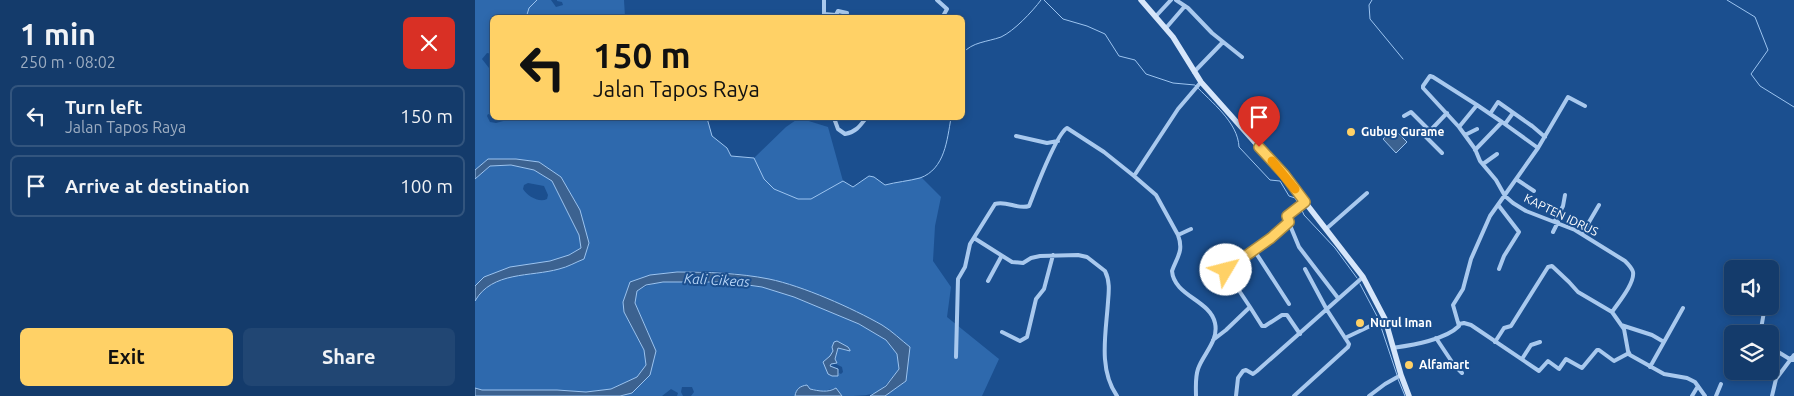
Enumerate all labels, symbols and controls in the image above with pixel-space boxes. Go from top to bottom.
text: 1 min [20,17,96,51]
button: close [403,17,455,69]
icon: left [510,35,575,100]
text: 150 m [593,35,691,75]
text: 250 m · 08:02 [20,53,116,71]
text: Jalan Tapos Raya [593,76,760,101]
text: Turn left [65,96,143,118]
pin [1238,96,1280,147]
icon: left [22,102,50,130]
icon: arrive [1245,103,1273,131]
text: 150 m [400,105,453,127]
text: Jalan Tapos Raya [65,118,186,136]
place label: Gubug Gurame [1361,125,1444,138]
marker: Gubug Gurame [1345,126,1357,138]
icon: arrive [22,172,50,200]
text: Arrive at destination [65,175,250,197]
text: 100 m [400,175,453,197]
street label: KAPTEN IDRUS [1522,191,1600,238]
position arrow [1199,243,1251,295]
map controls [1724,260,1779,380]
button: sound [1724,260,1779,315]
water label: Kali Cikeas [684,270,750,290]
place label: Nurul Iman [1370,316,1432,329]
marker: Nurul Iman [1354,317,1366,329]
button: layers [1724,325,1779,380]
button: Exit [20,328,233,386]
button: Share [243,328,455,386]
place label: Alfamart [1419,358,1469,371]
marker: Alfamart [1403,359,1415,371]

